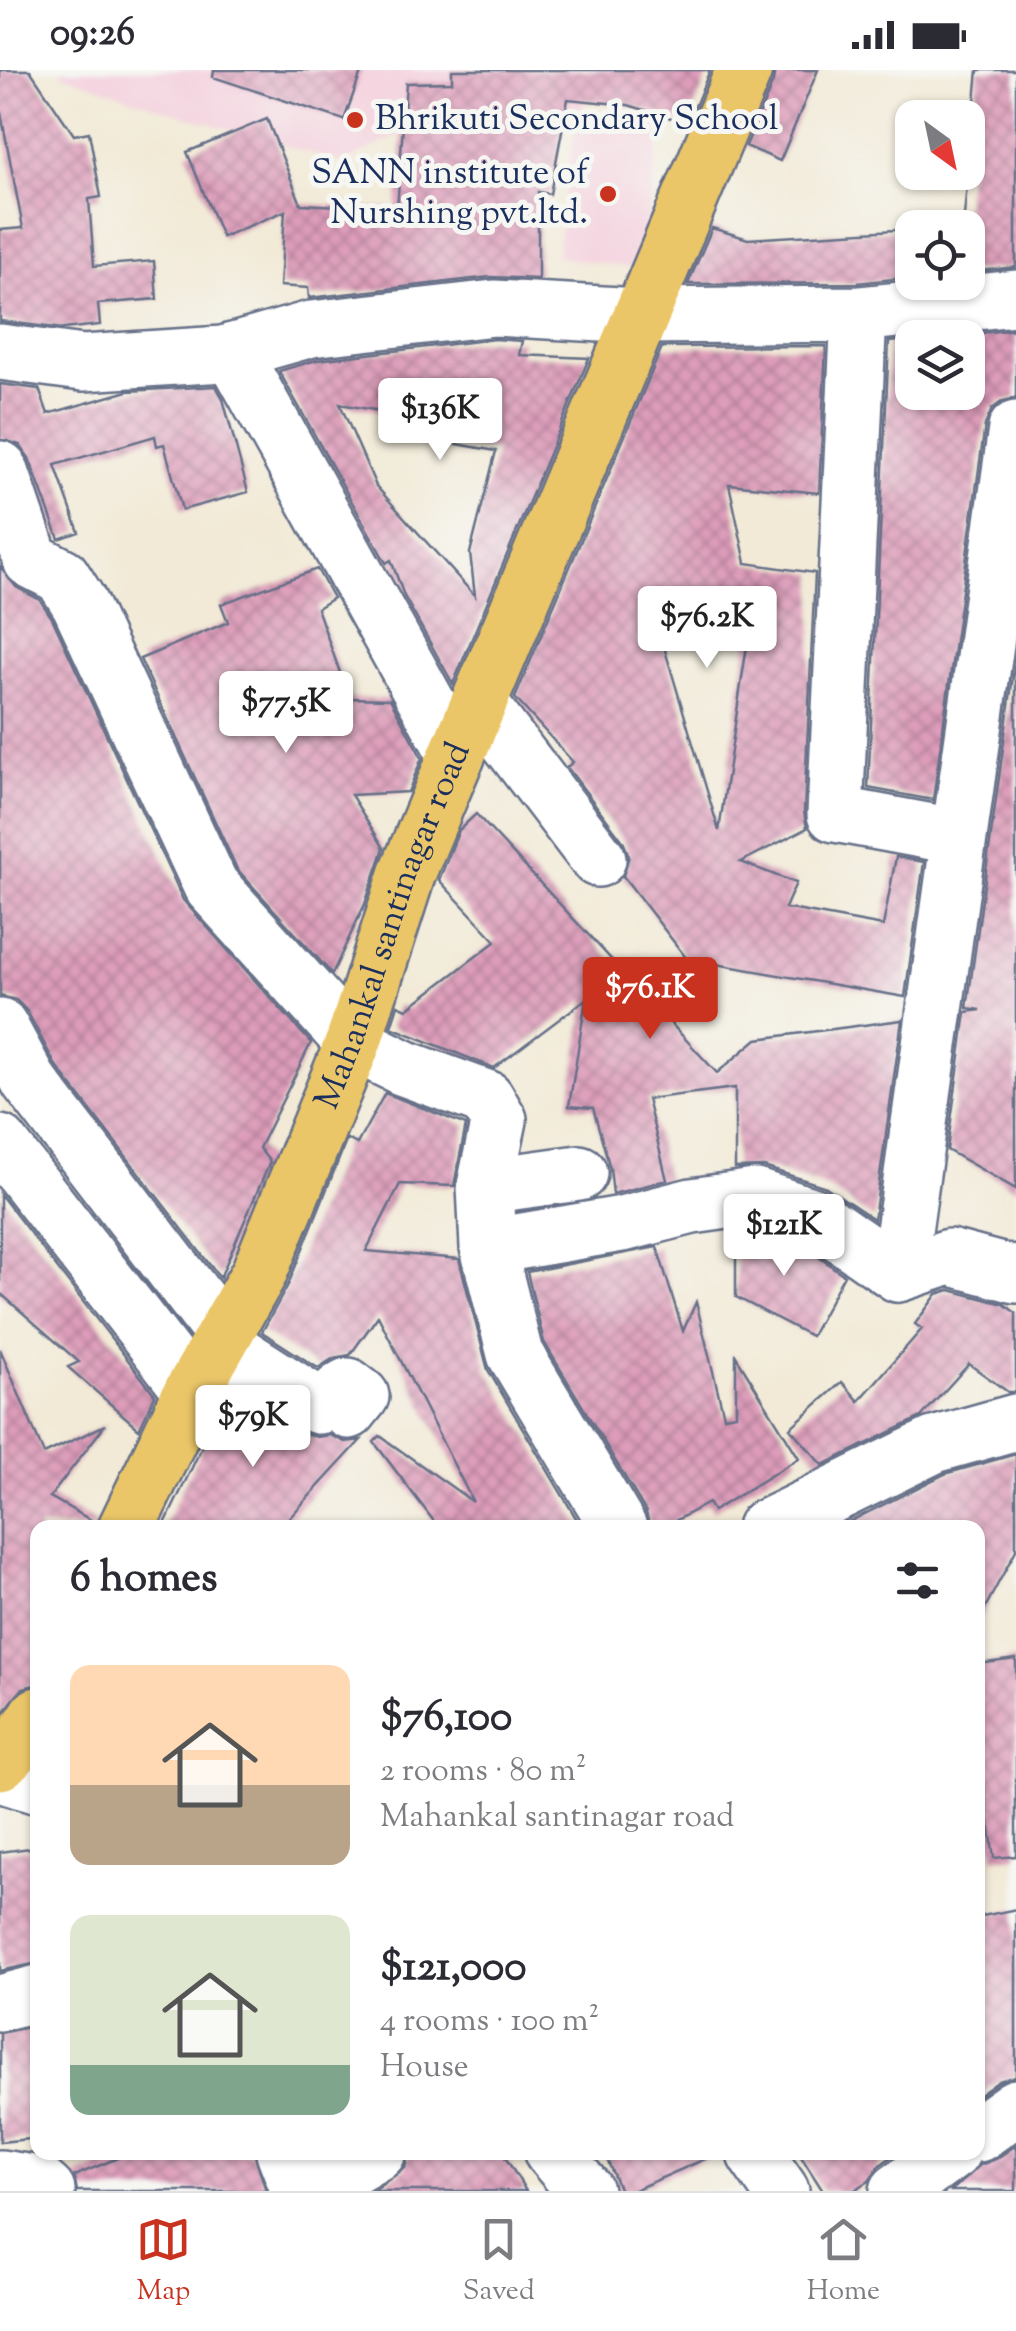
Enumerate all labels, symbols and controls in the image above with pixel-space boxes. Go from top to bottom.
text: 09:26 [50,8,135,62]
place label: Bhrikuti Secondary School [375,95,779,146]
north arrow [895,100,985,190]
map controls [895,100,985,410]
marker: Bhrikuti Secondary School [344,109,366,131]
place label: SANN institute of Nurshing pvt.ltd. [311,149,590,240]
marker: SANN institute of Nurshing pvt.ltd. [597,183,619,205]
button: locate [895,210,985,300]
button: layers [895,320,985,410]
pin: $136K [370,378,510,463]
text: $136K [400,387,480,433]
pin: $76.2K [626,586,788,671]
text: $76.2K [660,595,754,641]
pin: $77.5K [205,671,367,756]
text: $77.5K [241,680,331,726]
street label: Mahankal santinagar road [303,735,485,1118]
pin: $76.1K [569,957,731,1042]
text: $76.1K [605,966,695,1012]
pin: $121K [714,1194,854,1279]
text: $121K [746,1203,822,1249]
pin: $79K [194,1385,312,1470]
text: $79K [217,1394,289,1440]
text: 6 homes [70,1550,217,1610]
icon: filters [890,1553,945,1608]
text: $76,100 [380,1689,512,1749]
icon: home [150,1705,270,1825]
text: 2 rooms · 80 m² [380,1749,587,1795]
text: Mahankal santinagar road [380,1795,734,1841]
text: $121,000 [380,1939,527,1999]
icon: home [150,1955,270,2075]
text: 4 rooms · 100 m² [380,1999,599,2045]
text: House [380,2045,469,2091]
tab: Map [136,2212,191,2312]
tab: Saved [463,2212,535,2312]
tab: Home [807,2212,880,2312]

